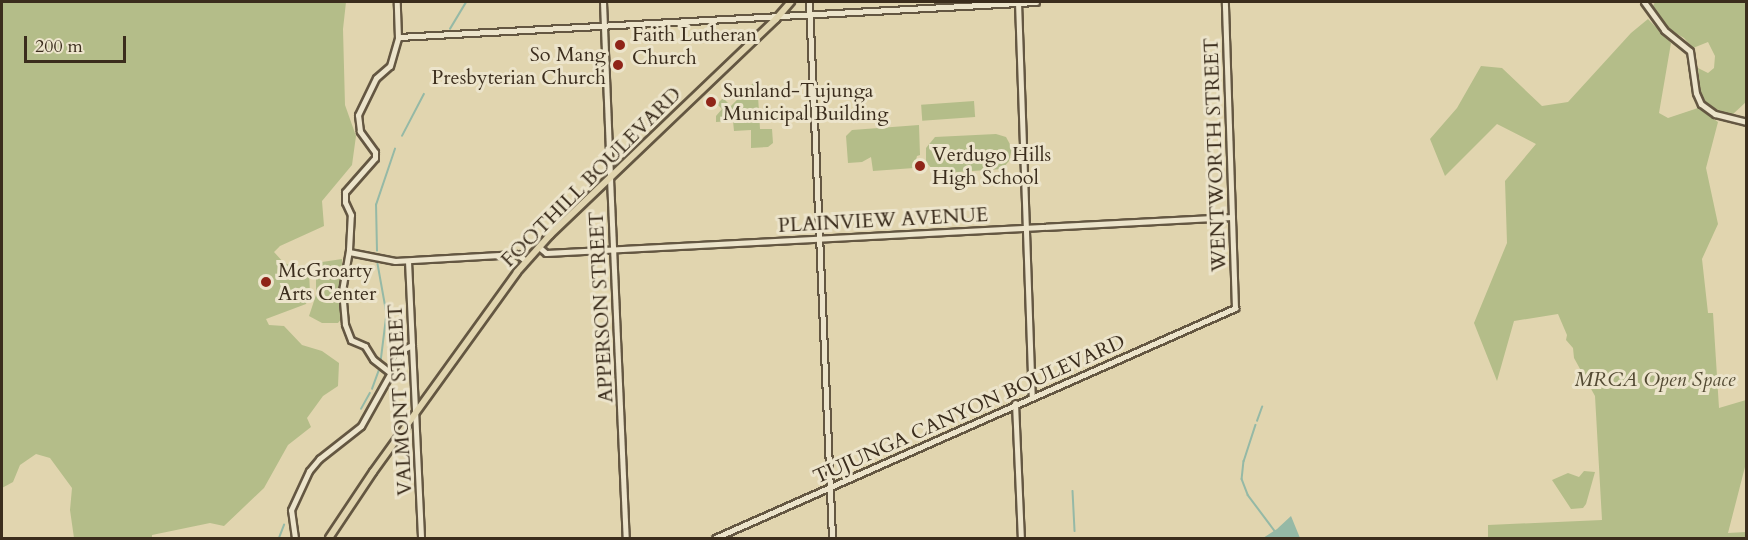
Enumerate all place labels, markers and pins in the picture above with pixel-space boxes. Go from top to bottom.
place label: Faith Lutheran Church [632,22,757,69]
marker: Faith Lutheran Church [613,38,627,52]
place label: So Mang Presbyterian Church [431,42,606,89]
marker: So Mang Presbyterian Church [611,58,625,72]
place label: Sunland-Tujunga Municipal Building [723,78,888,125]
marker: Sunland-Tujunga Municipal Building [704,95,718,109]
place label: Verdugo Hills High School [932,142,1051,189]
marker: Verdugo Hills High School [913,159,927,173]
place label: McGroarty Arts Center [278,258,376,305]
marker: McGroarty Arts Center [259,275,273,289]

